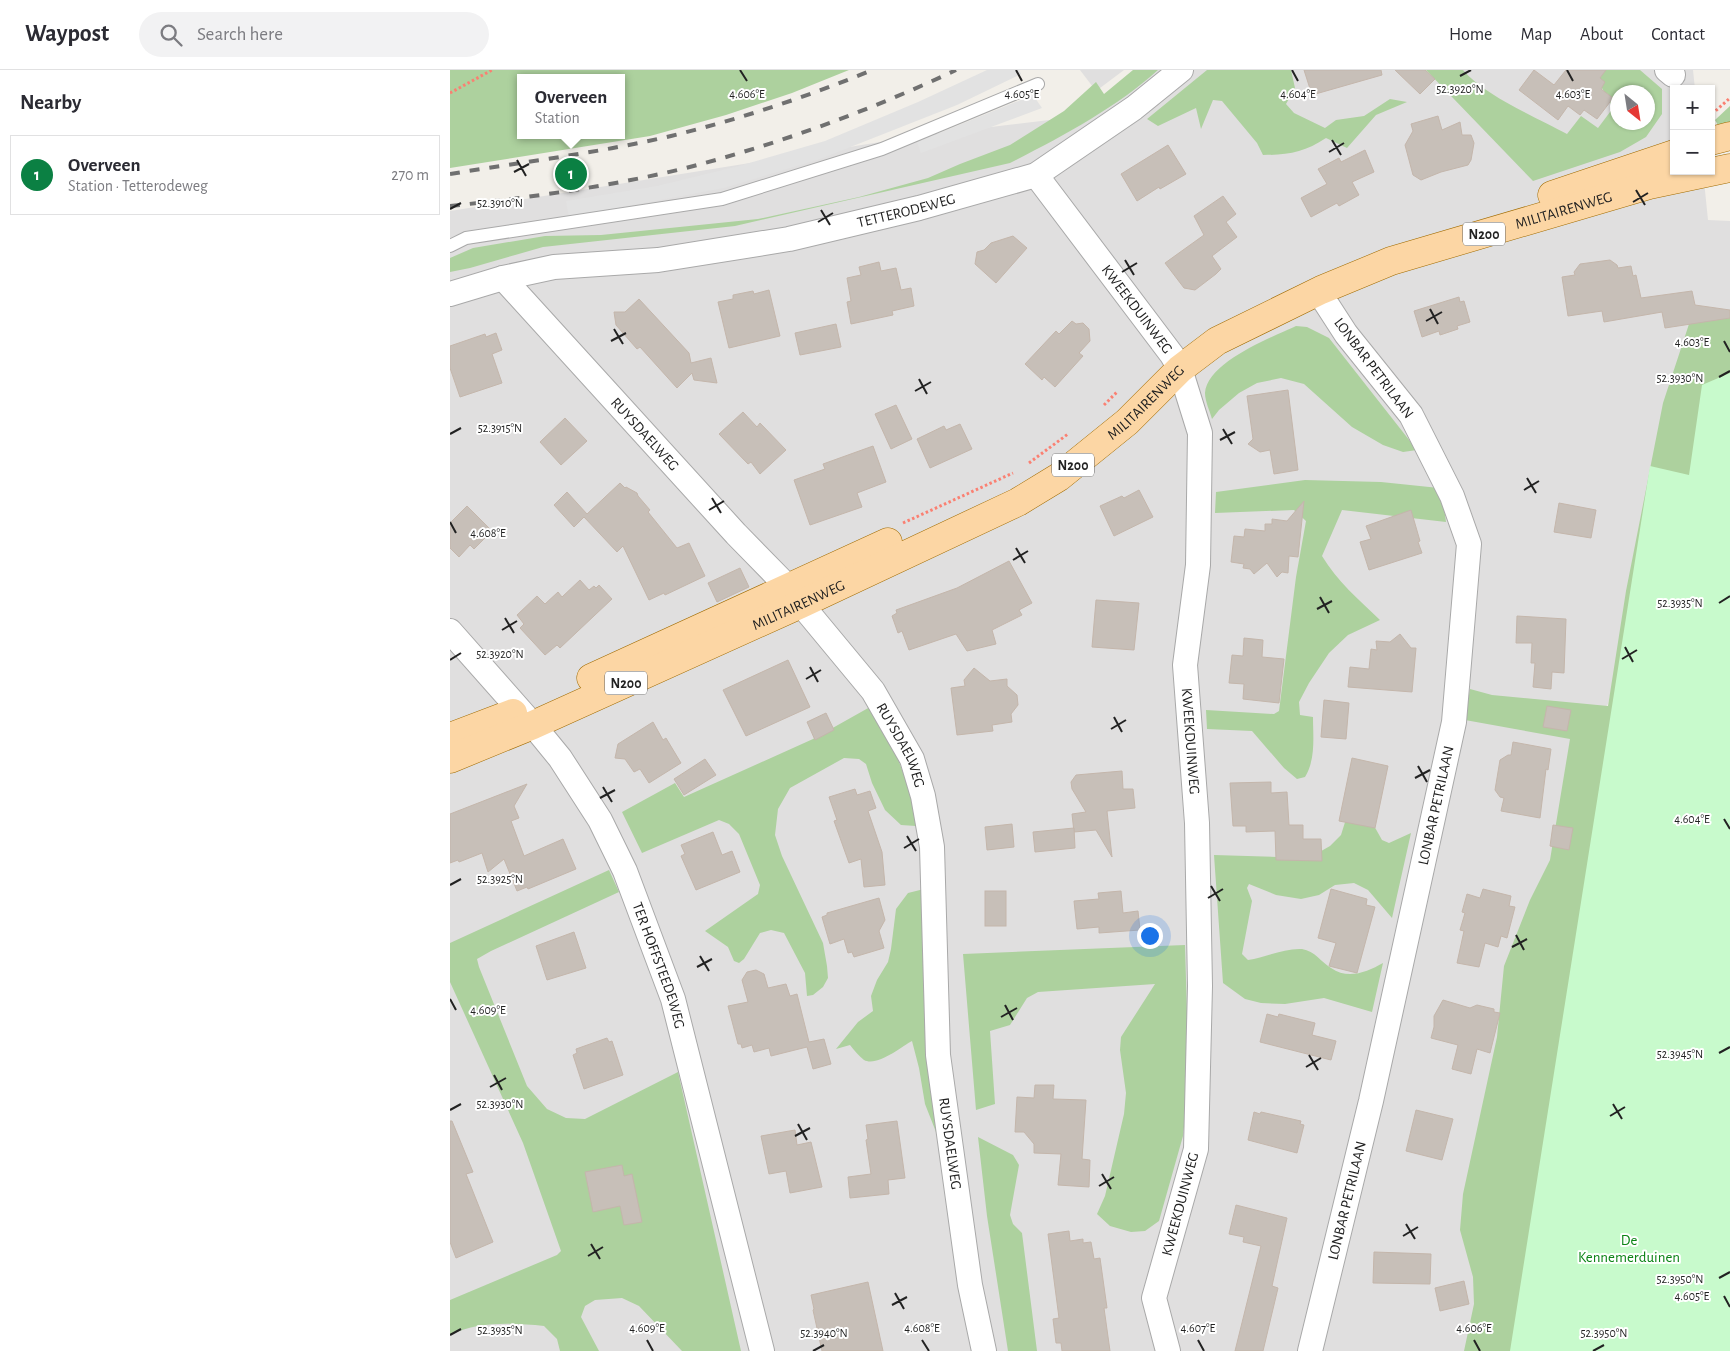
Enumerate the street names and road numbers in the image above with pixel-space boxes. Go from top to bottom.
street label: MILITAIRENWEG [1514,189,1614,232]
street label: TETTERODEWEG [856,191,957,230]
road number: N200 [1463,222,1505,245]
street label: KWEEKDUINWEG [1099,262,1175,356]
street label: LONBAR PETRILAAN [1331,315,1416,421]
street label: MILITAIRENWEG [1105,363,1187,443]
street label: RUYSDAELWEG [608,395,681,474]
road number: N200 [1052,454,1094,476]
street label: MILITAIRENWEG [750,578,847,633]
road number: N200 [605,672,647,694]
street label: KWEEKDUINWEG [1179,687,1202,795]
street label: RUYSDAELWEG [873,700,927,789]
street label: LONBAR PETRILAAN [1416,744,1457,866]
street label: TER HOFFSTEEDEWEG [629,900,687,1030]
street label: RUYSDAELWEG [936,1097,964,1191]
street label: LONBAR PETRILAAN [1326,1140,1369,1261]
street label: KWEEKDUINWEG [1159,1151,1202,1258]

